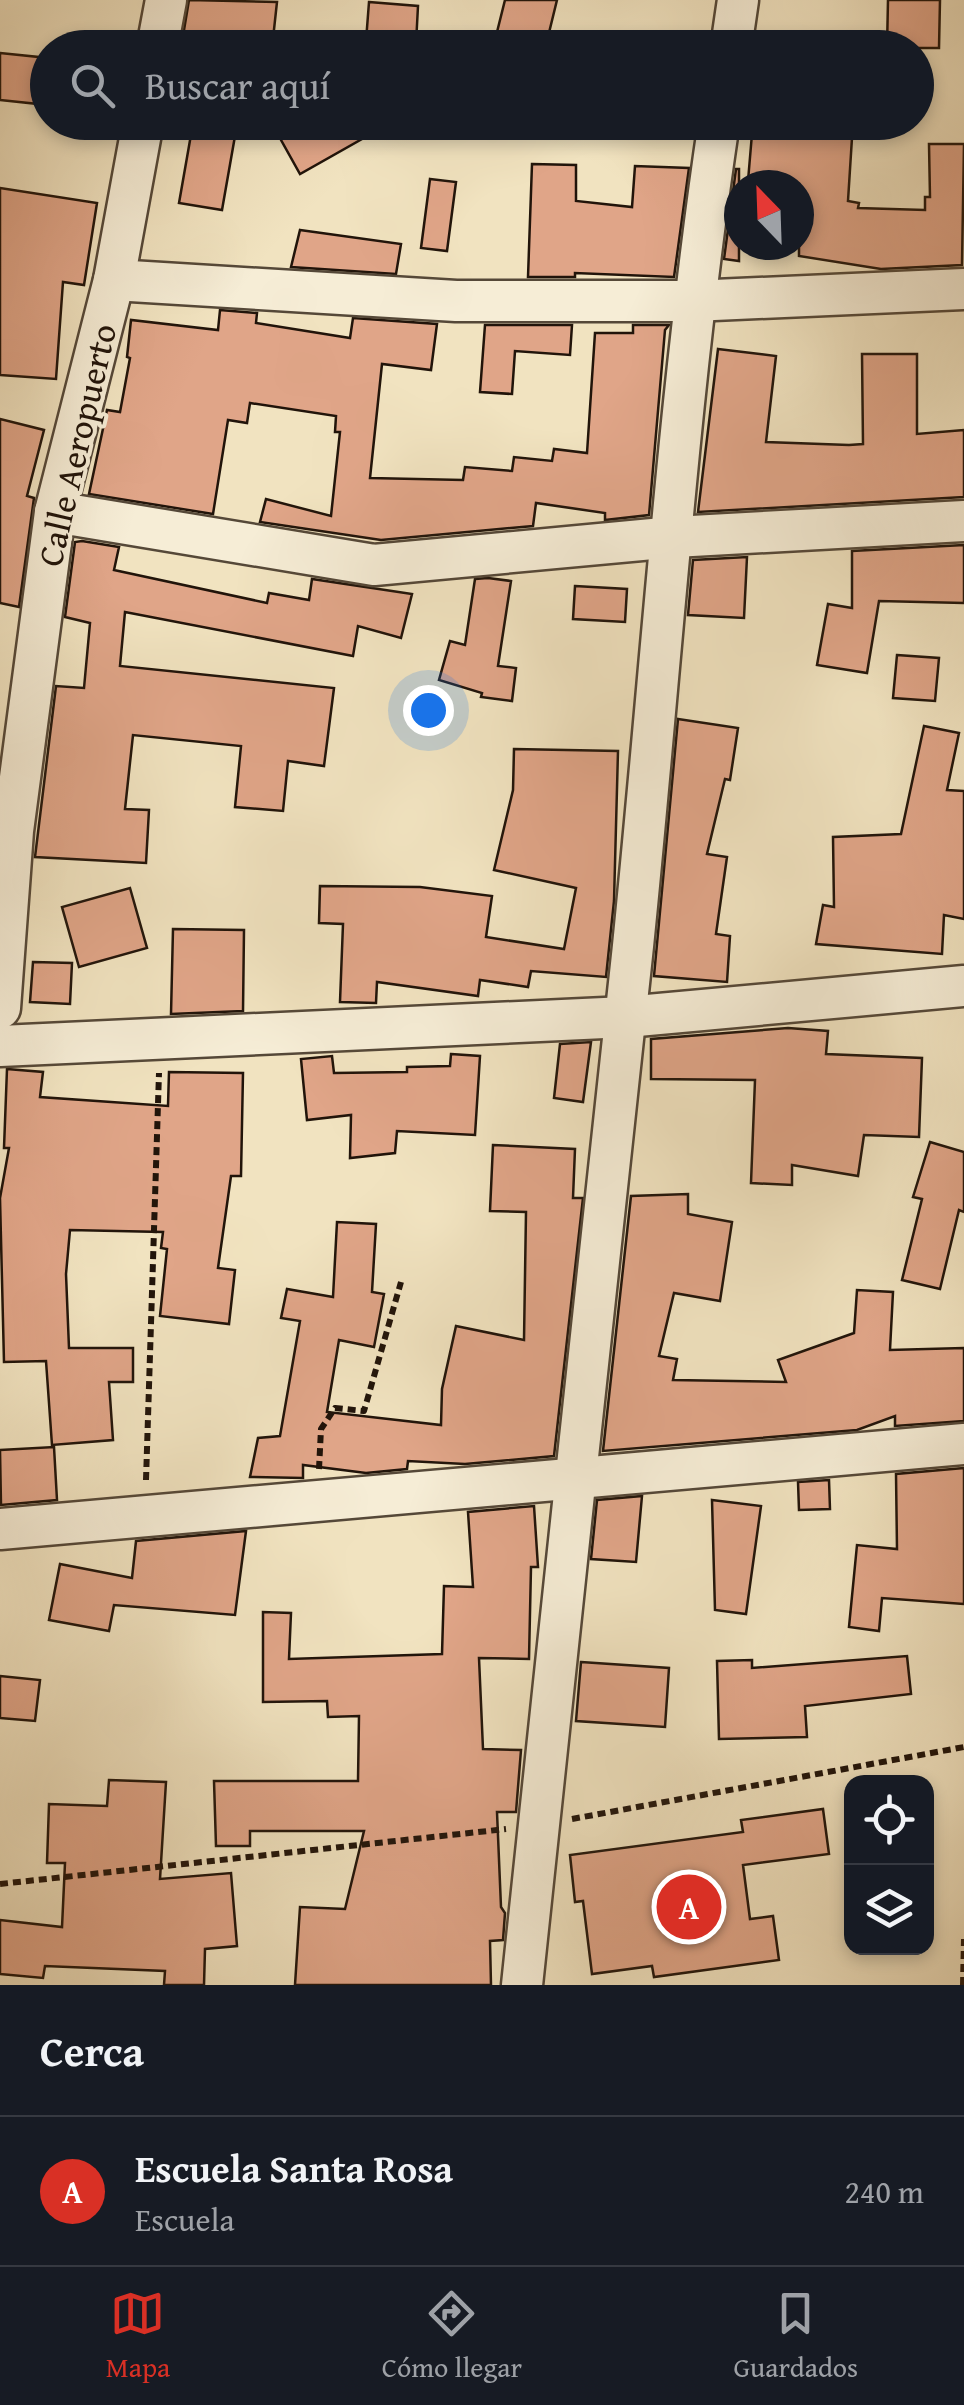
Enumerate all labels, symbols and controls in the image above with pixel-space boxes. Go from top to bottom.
search box [30,30,934,140]
text: Buscar aquí [145,57,330,113]
icon: search [65,58,120,113]
north arrow [724,170,814,260]
street label: Calle Aeropuerto [24,319,129,571]
your location [403,685,454,736]
map controls [844,1775,934,1955]
button: locate [844,1775,934,1865]
button: layers [844,1865,934,1955]
pin: A [656,1870,722,1944]
text: Cerca [40,2020,144,2081]
text: Escuela Santa Rosa [135,2140,453,2196]
text: A [62,2168,83,2215]
text: 240 m [845,2168,924,2215]
text: Escuela [135,2196,235,2243]
tab: Mapa [106,2286,170,2387]
tab: Cómo llegar [382,2286,522,2387]
tab: Guardados [734,2286,858,2387]

